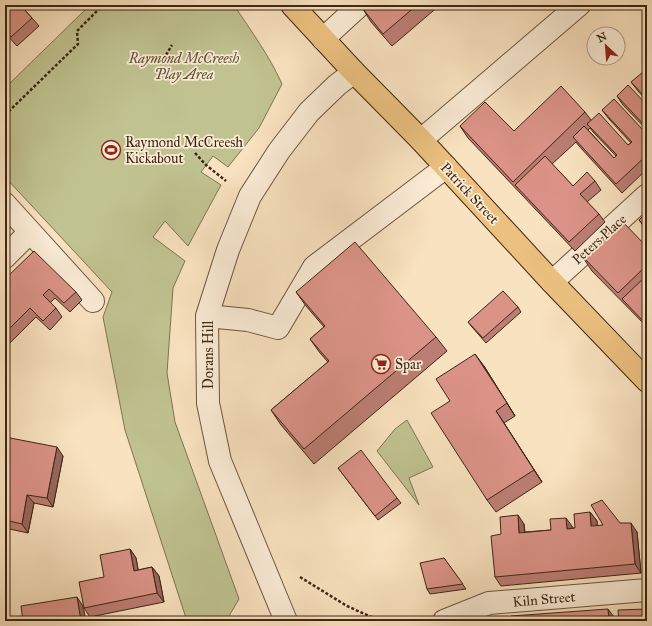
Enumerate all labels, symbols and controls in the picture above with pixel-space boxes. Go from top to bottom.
north arrow [586,26,626,66]
text: N [595,29,609,45]
park label: Raymond McCreesh Play Area [128,50,239,83]
place label: Raymond McCreesh Kickabout [125,134,243,167]
sports icon: Raymond McCreesh Kickabout [100,139,122,161]
street label: Patrick Street [437,159,502,228]
street label: Peters Place [569,210,630,268]
street label: Dorans Hill [200,321,217,389]
supermarket icon: Spar [370,353,392,375]
place label: Spar [395,356,422,373]
street label: Kiln Street [512,588,576,611]

